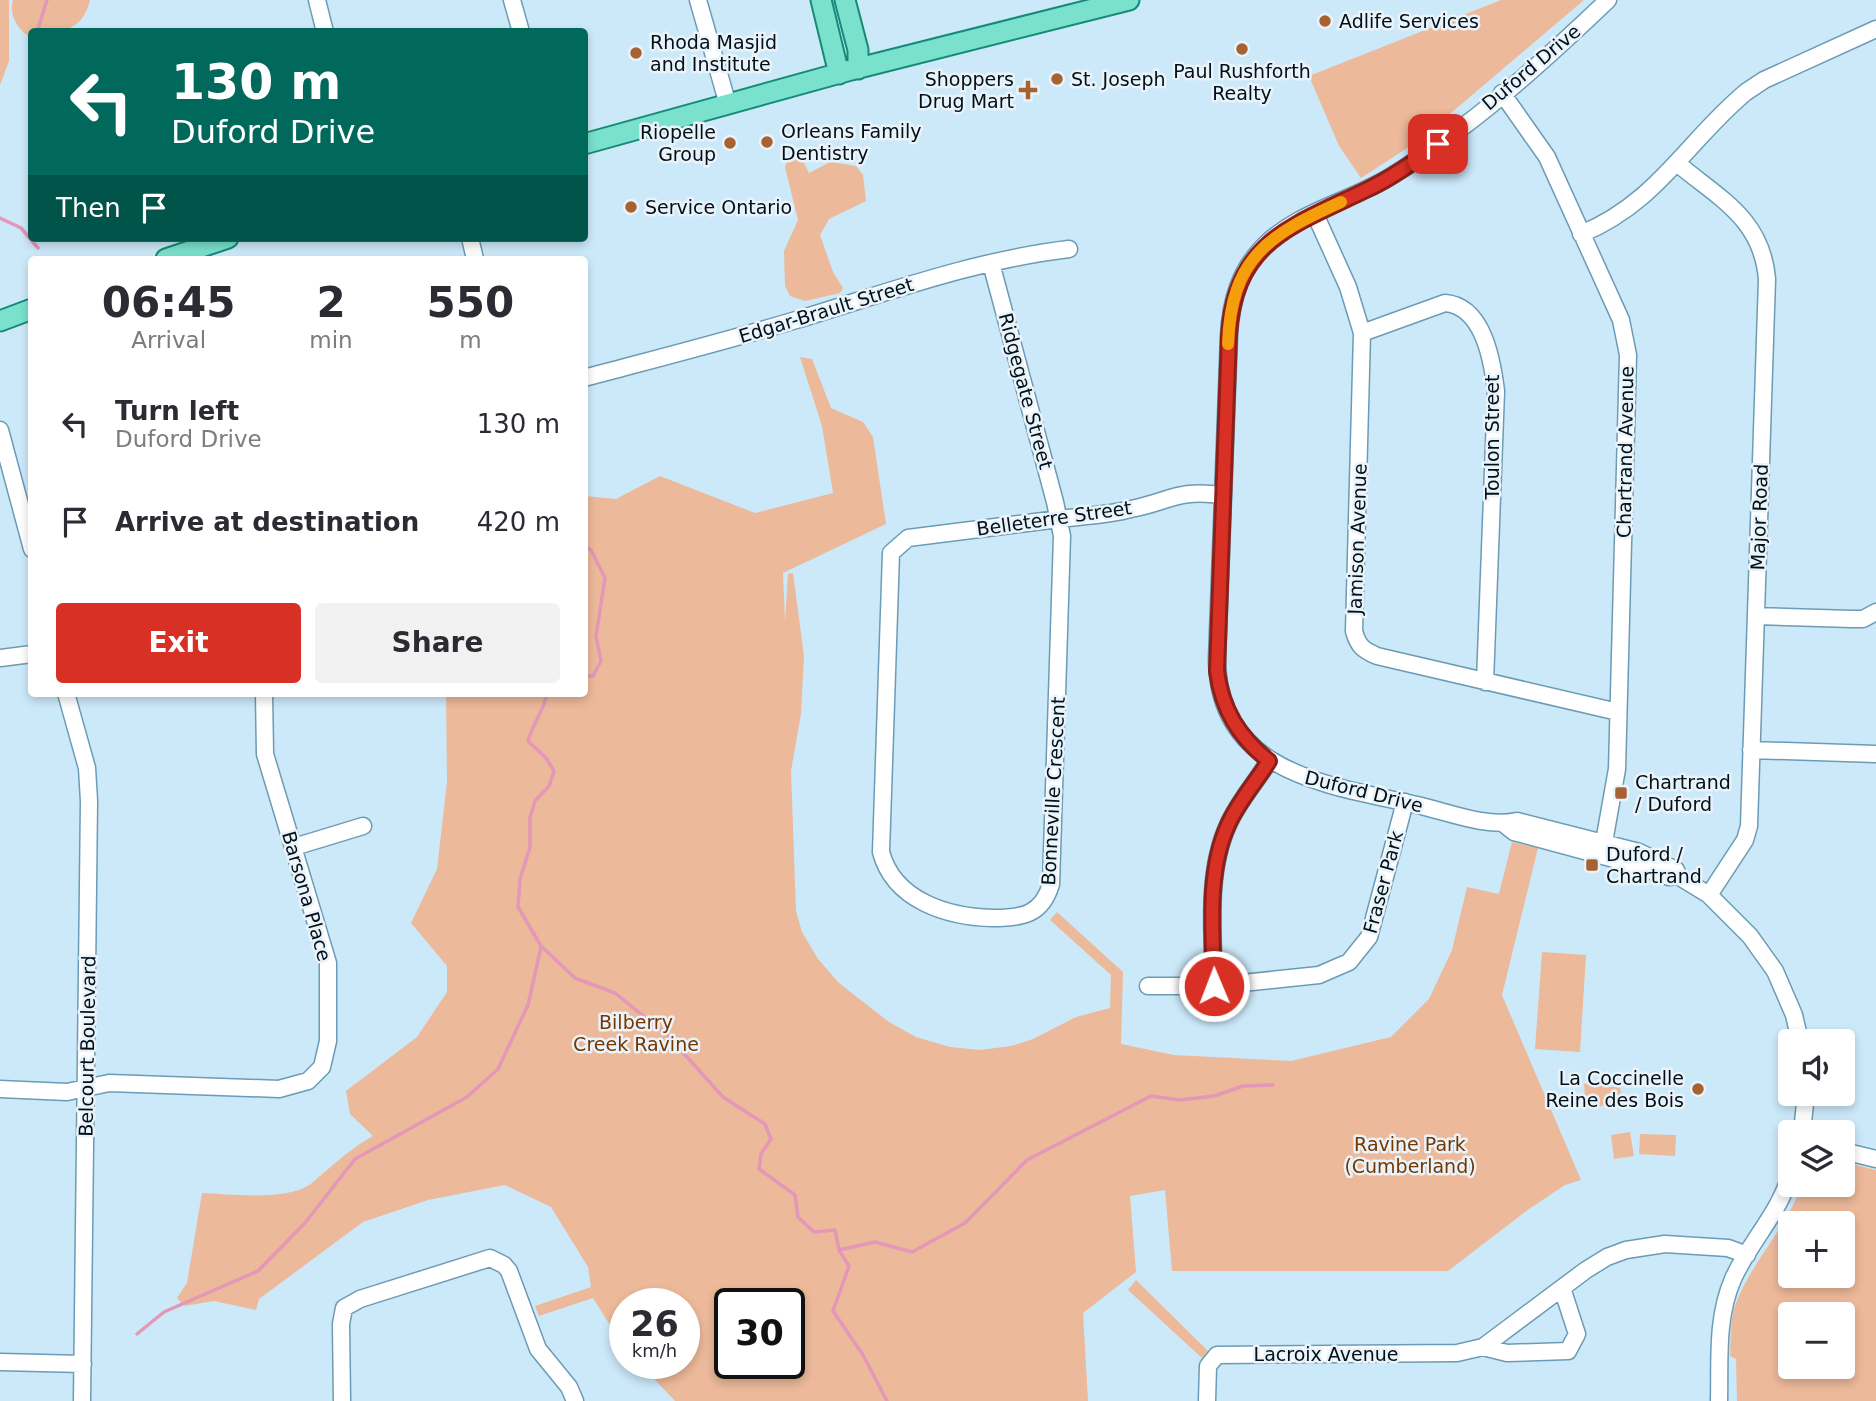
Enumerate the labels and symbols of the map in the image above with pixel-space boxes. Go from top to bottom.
place label: Adlife Services [1339,10,1479,32]
marker: Adlife Services [1317,13,1333,29]
street label: Duford Drive [1477,20,1585,114]
place label: Rhoda Masjid and Institute [650,31,777,75]
marker: Paul Rushforth Realty [1234,41,1250,57]
marker: Rhoda Masjid and Institute [628,45,644,61]
place label: Paul Rushforth Realty [1173,60,1311,104]
place label: Shoppers Drug Mart [918,68,1014,112]
place label: St. Joseph [1071,68,1166,90]
marker: St. Joseph [1049,71,1065,87]
marker: Shoppers Drug Mart [1020,82,1036,98]
pin [1408,114,1468,174]
place label: Orleans Family Dentistry [781,120,922,164]
place label: Riopelle Group [640,121,716,165]
marker: Orleans Family Dentistry [759,134,775,150]
marker: Riopelle Group [722,135,738,151]
place label: Service Ontario [645,196,792,218]
marker: Service Ontario [623,199,639,215]
street label: Edgar-Brault Street [736,273,916,347]
street label: Ridgegate Street [995,310,1057,472]
street label: Chartrand Avenue [1612,366,1638,538]
street label: Toulon Street [1481,375,1503,500]
street label: Jamison Avenue [1343,463,1371,616]
street label: Major Road [1746,463,1772,571]
street label: Belleterre Street [975,496,1133,540]
street label: Bonneville Crescent [1037,696,1069,886]
street label: Duford Drive [1303,766,1425,816]
place label: Chartrand / Duford [1635,771,1731,815]
marker: Chartrand / Duford [1613,785,1629,801]
street label: Barsona Place [278,828,336,964]
street label: Fraser Park [1359,828,1407,936]
place label: Duford / Chartrand [1606,843,1702,887]
marker: Duford / Chartrand [1584,857,1600,873]
position arrow [1177,949,1251,1023]
street label: Belcourt Boulevard [74,955,100,1137]
park label: Bilberry Creek Ravine [573,1011,699,1055]
place label: La Coccinelle Reine des Bois [1545,1067,1684,1111]
marker: La Coccinelle Reine des Bois [1690,1081,1706,1097]
park label: Ravine Park (Cumberland) [1344,1133,1476,1177]
speed limit sign: 30 [714,1288,805,1379]
street label: Lacroix Avenue [1254,1343,1398,1365]

